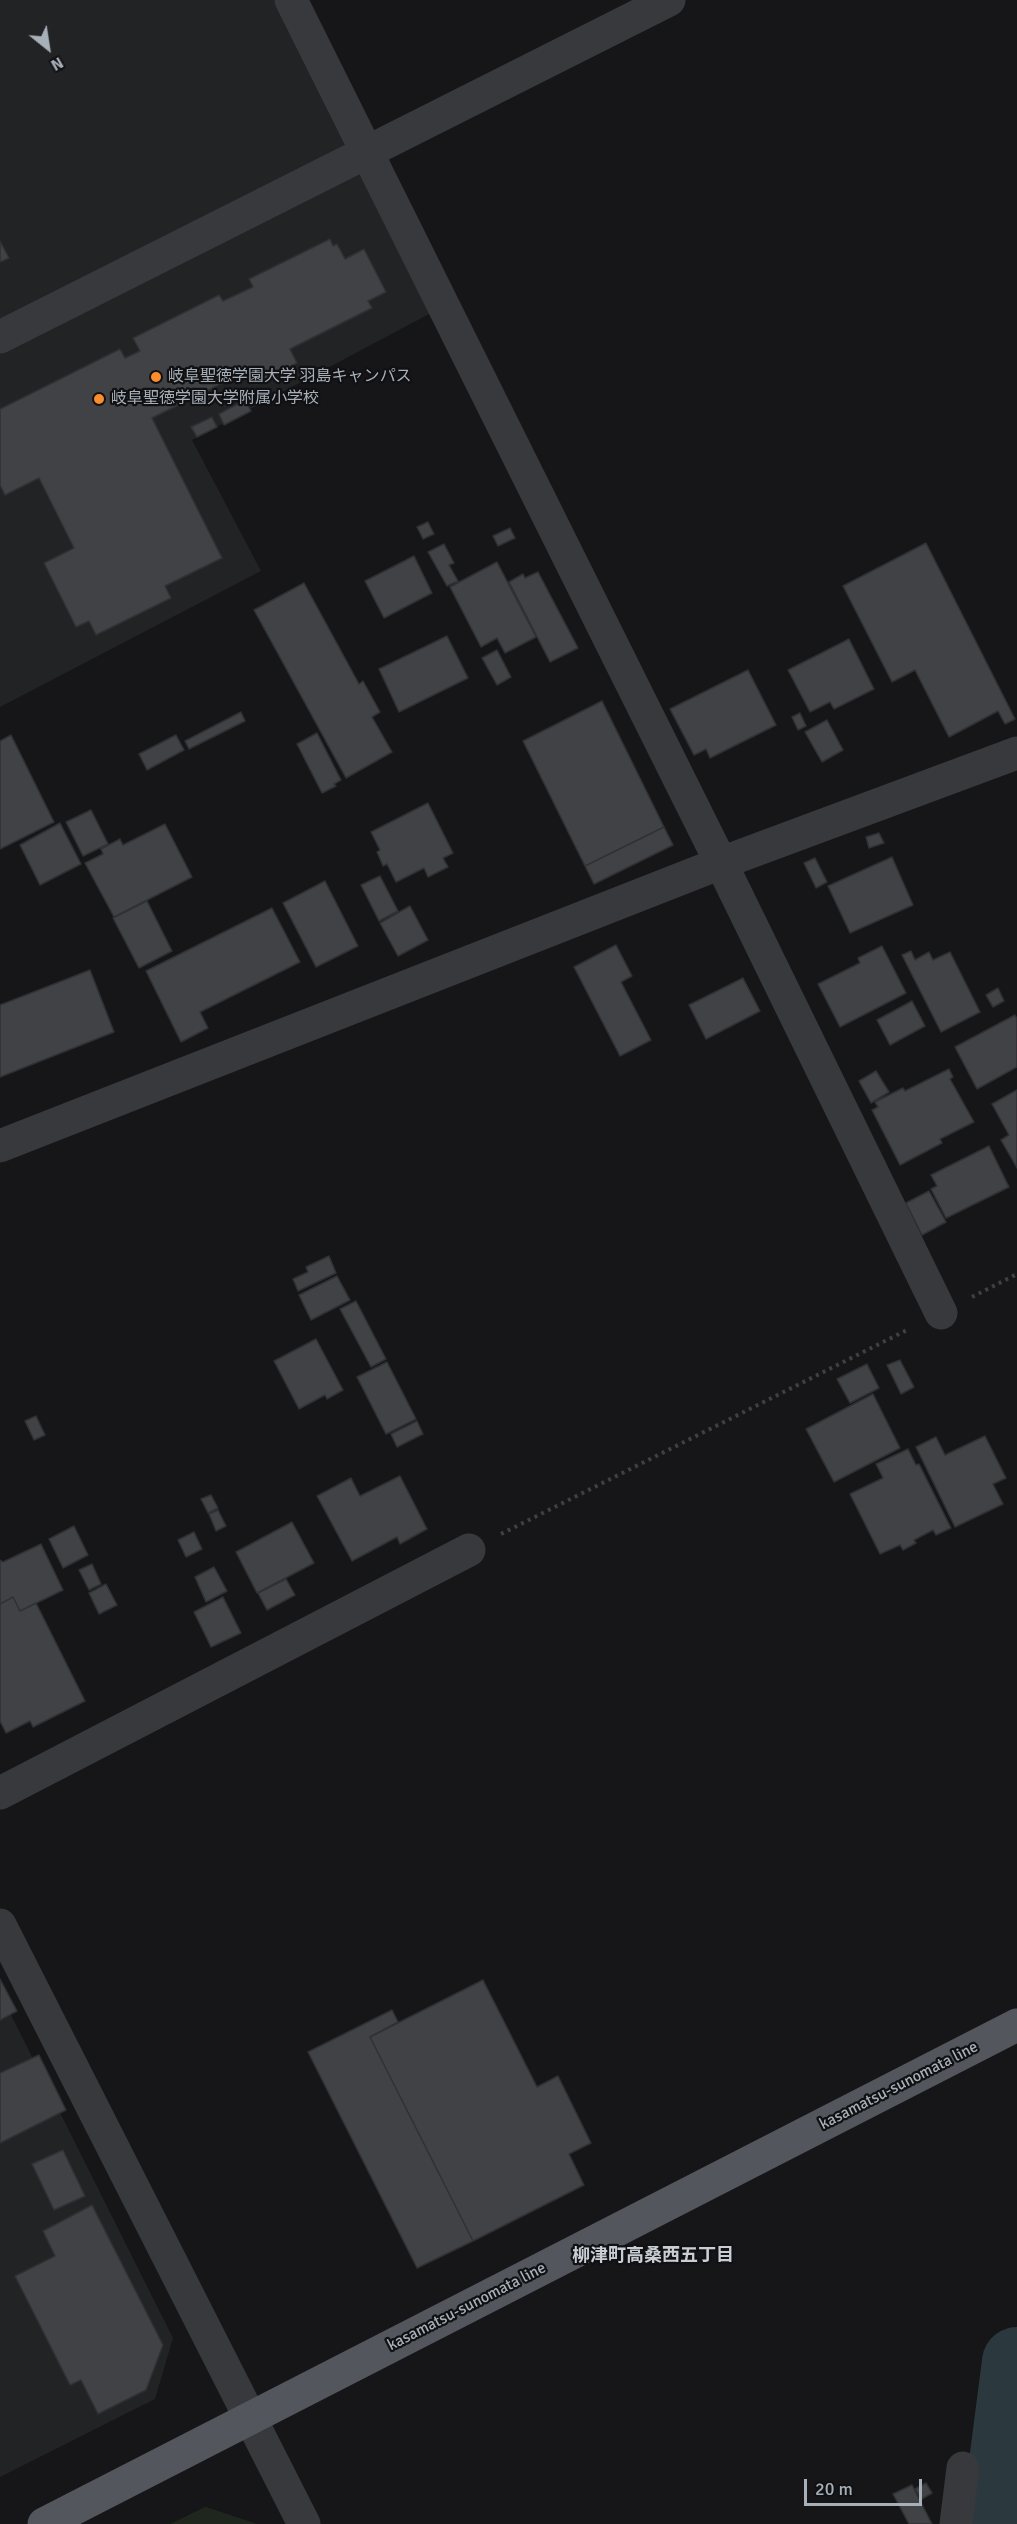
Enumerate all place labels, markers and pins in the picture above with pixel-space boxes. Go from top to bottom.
place label: 岐阜聖徳学園大学 羽島キャンパス [168,367,412,387]
marker: 岐阜聖徳学園大学 羽島キャンパス [149,370,163,384]
place label: 岐阜聖徳学園大学附属小学校 [111,389,319,409]
marker: 岐阜聖徳学園大学附属小学校 [92,392,106,406]

